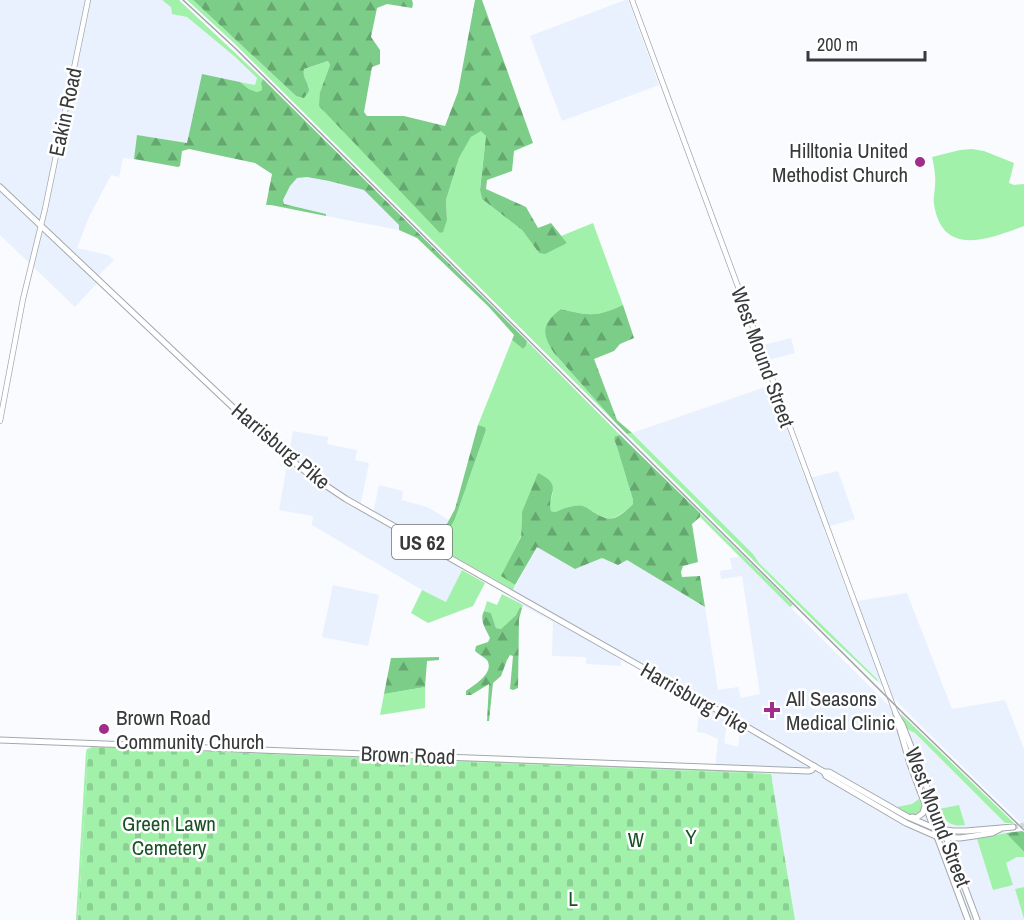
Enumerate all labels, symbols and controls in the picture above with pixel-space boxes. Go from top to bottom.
scale bar [808,24,925,62]
text: 200 m [817,32,858,57]
street label: Eakin Road [41,65,89,159]
place label: Hilltonia United Methodist Church [772,136,908,189]
marker: Hilltonia United Methodist Church [913,155,927,169]
street label: West Mound Street [724,283,802,431]
street label: Harrisburg Pike [225,396,337,496]
road number: US 62 [392,525,452,559]
street label: Harrisburg Pike [636,655,754,741]
place label: All Seasons Medical Clinic [785,684,895,737]
marker: All Seasons Medical Clinic [763,701,781,719]
place label: Brown Road Community Church [116,703,264,756]
marker: Brown Road Community Church [97,722,111,736]
street label: Brown Road [360,739,456,771]
street label: West Mound Street [898,743,978,891]
park label: Green Lawn Cemetery [122,809,216,862]
park label: Y [685,822,697,851]
park label: W [628,825,645,854]
park label: L [568,884,578,913]

